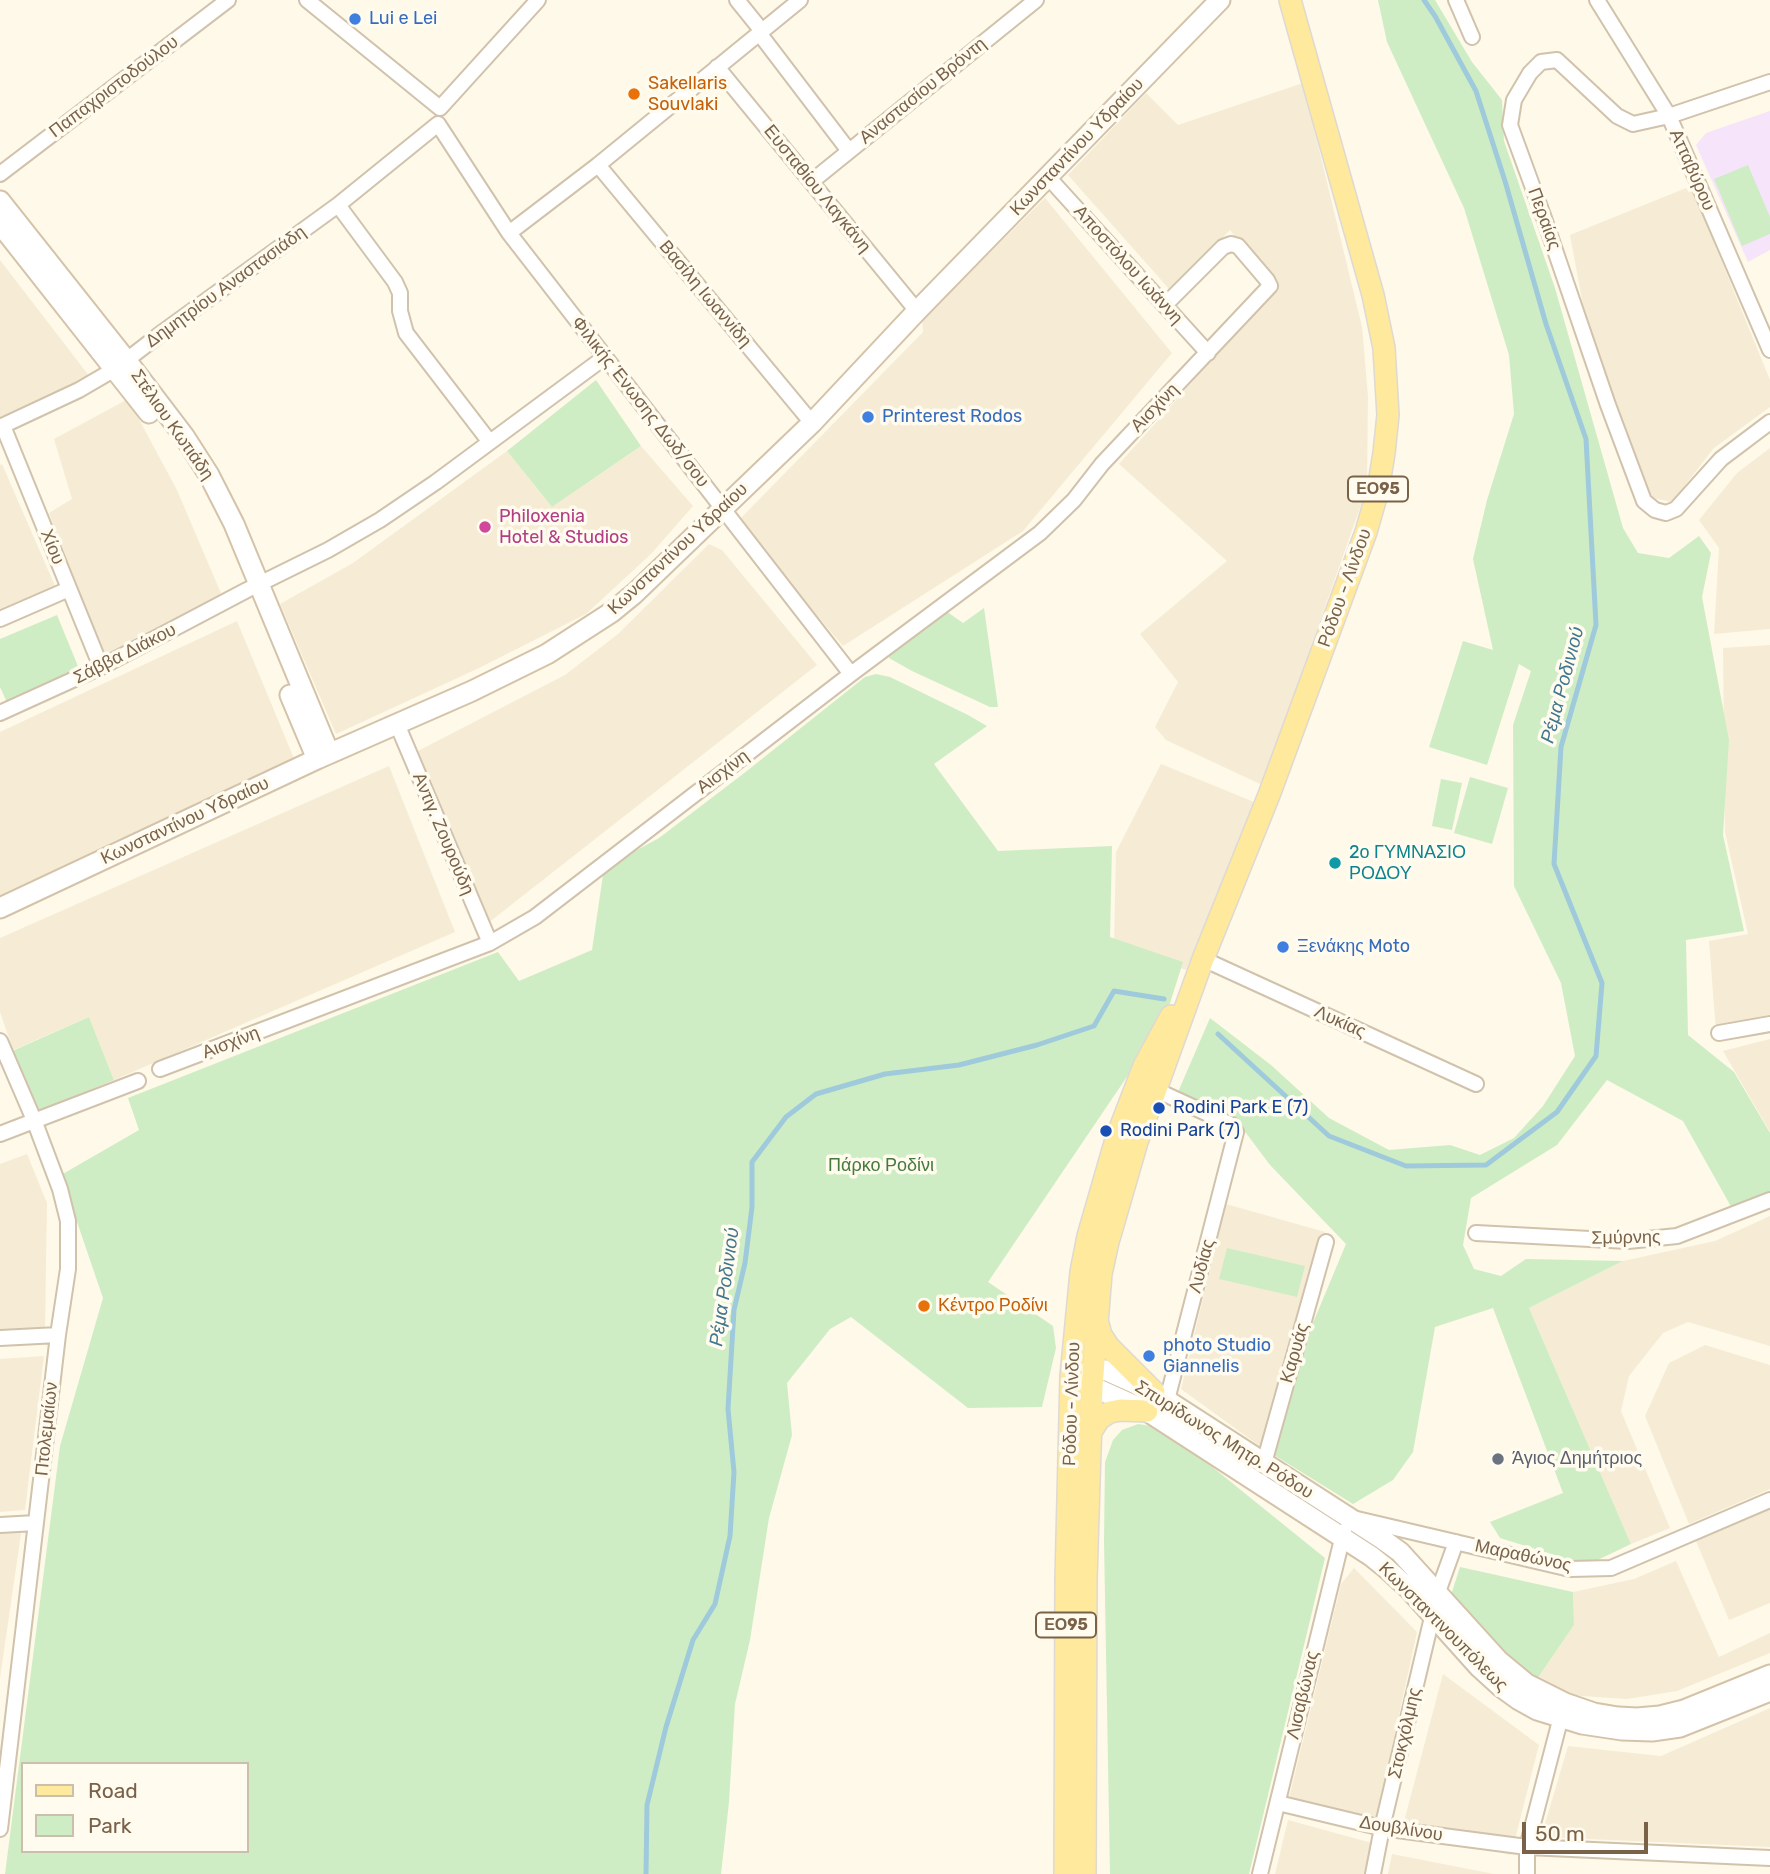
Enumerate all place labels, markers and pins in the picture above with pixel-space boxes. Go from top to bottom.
place label: Lui e Lei [369,8,437,30]
marker: Lui e Lei [347,11,363,27]
place label: Sakellaris Souvlaki [648,73,727,116]
marker: Sakellaris Souvlaki [626,86,642,102]
place label: Printerest Rodos [882,406,1022,428]
marker: Printerest Rodos [860,409,876,425]
place label: Philoxenia Hotel & Studios [499,506,629,548]
marker: Philoxenia Hotel & Studios [477,519,493,535]
place label: 2ο ΓΥΜΝΑΣΙΟ ΡΟΔΟΥ [1349,842,1466,884]
marker: 2ο ΓΥΜΝΑΣΙΟ ΡΟΔΟΥ [1327,855,1343,871]
place label: Ξενάκης Moto [1297,936,1410,958]
marker: Ξενάκης Moto [1275,939,1291,955]
place label: Rodini Park E (7) [1173,1097,1308,1119]
marker: Rodini Park E (7) [1151,1100,1167,1116]
place label: Rodini Park (7) [1120,1120,1240,1142]
marker: Rodini Park (7) [1098,1123,1114,1139]
place label: Κέντρο Ροδίνι [938,1295,1048,1317]
marker: Κέντρο Ροδίνι [916,1298,932,1314]
place label: photo Studio Giannelis [1163,1335,1271,1378]
marker: photo Studio Giannelis [1141,1348,1157,1364]
place label: Άγιος Δημήτριος [1512,1448,1642,1470]
marker: Άγιος Δημήτριος [1490,1451,1506,1467]

